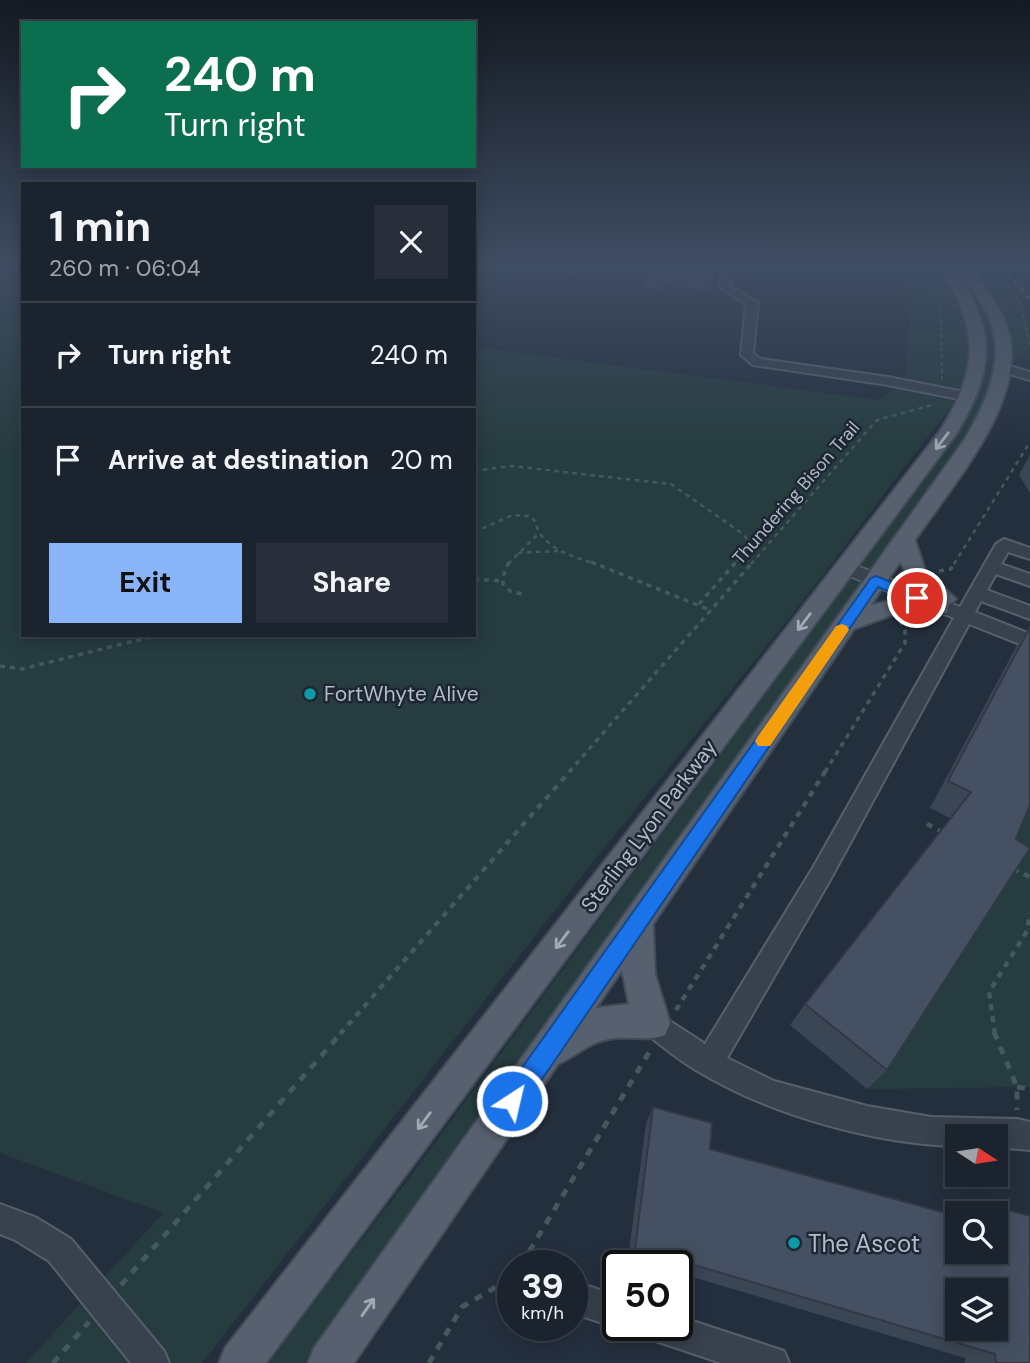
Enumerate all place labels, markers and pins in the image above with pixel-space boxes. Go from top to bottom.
pin [887,568,947,628]
place label: FortWhyte Alive [324,680,479,708]
marker: FortWhyte Alive [302,686,318,702]
place label: The Ascot [808,1228,920,1259]
marker: The Ascot [786,1235,802,1251]

